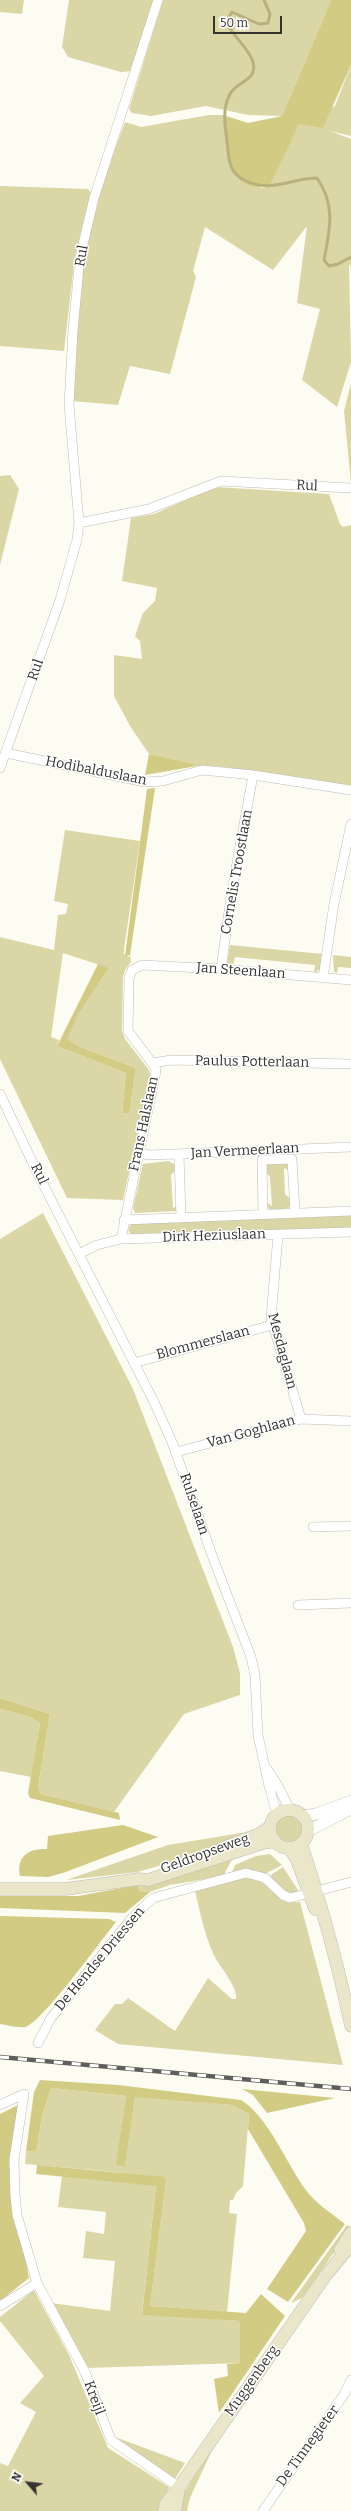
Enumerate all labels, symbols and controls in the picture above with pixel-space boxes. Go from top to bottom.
scale bar [215,8,284,34]
text: 50 m [220,16,248,30]
street label: Rul [72,244,92,268]
street label: Rul [296,477,318,495]
street label: Rul [25,657,47,683]
street label: Hodibalduslaan [44,753,148,789]
street label: Cornelis Troostlaan [218,808,256,936]
street label: Jan Steenlaan [196,960,286,982]
street label: Paulus Potterlaan [195,1053,309,1071]
street label: Frans Halslaan [126,1075,162,1173]
street label: Jan Vermeerlaan [190,1140,300,1162]
street label: Rul [27,1161,51,1187]
street label: Dirk Heziuslaan [162,1226,266,1246]
street label: Mesdaglaan [264,1311,300,1391]
street label: Blommerslaan [154,1322,252,1364]
street label: Van Goghlaan [205,1412,297,1452]
street label: Rulselaan [176,1471,212,1537]
street label: Geldropseweg [158,1830,252,1878]
street label: De Hendse Driessen [52,1903,148,2015]
street label: Muggenberg [221,2342,283,2420]
street label: Kreijl [80,2379,108,2417]
street label: De Tinnegieter [273,2402,343,2490]
north arrow [8,2463,48,2503]
text: N [9,2470,25,2484]

